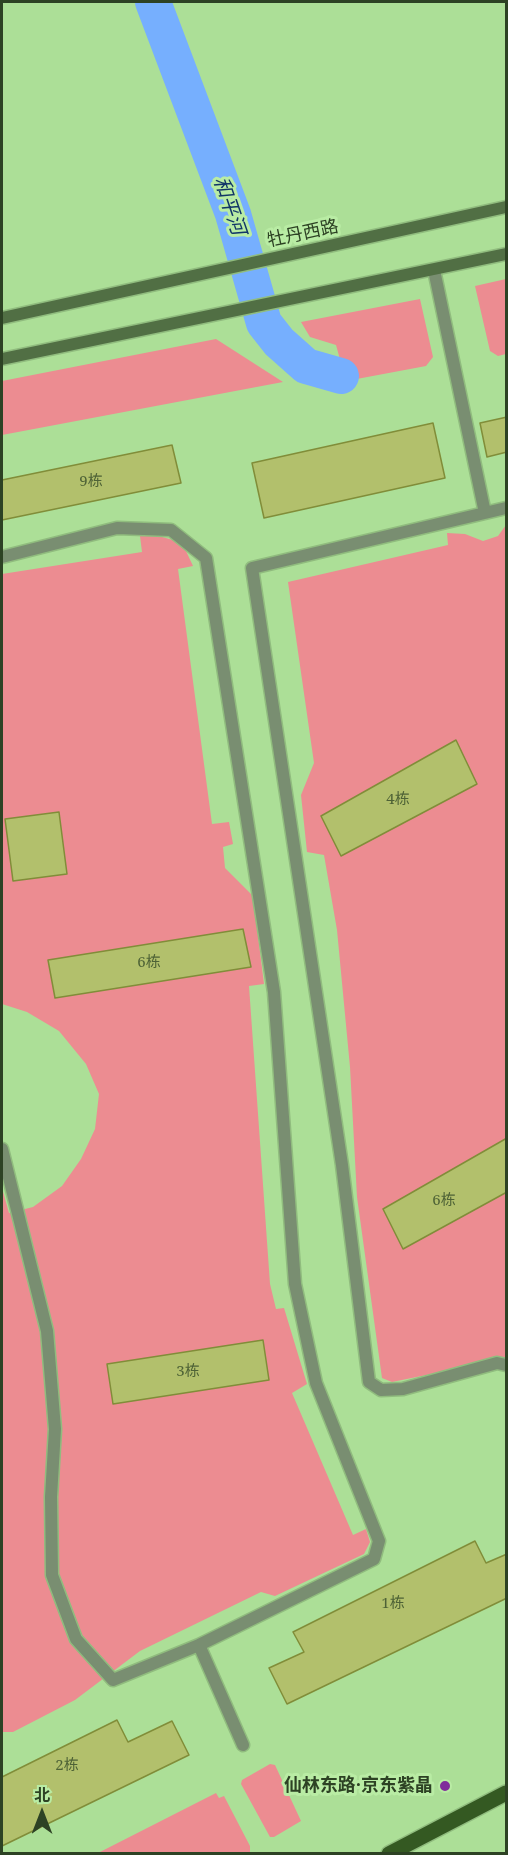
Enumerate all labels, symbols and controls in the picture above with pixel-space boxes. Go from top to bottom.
water label: 和平河 [208,174,250,238]
street label: 牡丹西路 [266,216,340,252]
house number: 9栋 [79,473,103,491]
house number: 4栋 [386,791,410,809]
house number: 6栋 [137,954,161,972]
house number: 6栋 [432,1192,456,1210]
house number: 3栋 [176,1363,200,1381]
house number: 1栋 [381,1595,405,1613]
house number: 2栋 [55,1757,79,1775]
place label: 仙林东路·京东紫晶 [284,1775,433,1797]
marker: 仙林东路·京东紫晶 [438,1779,452,1793]
north arrow [12,1783,72,1843]
text: 北 [34,1784,50,1806]

